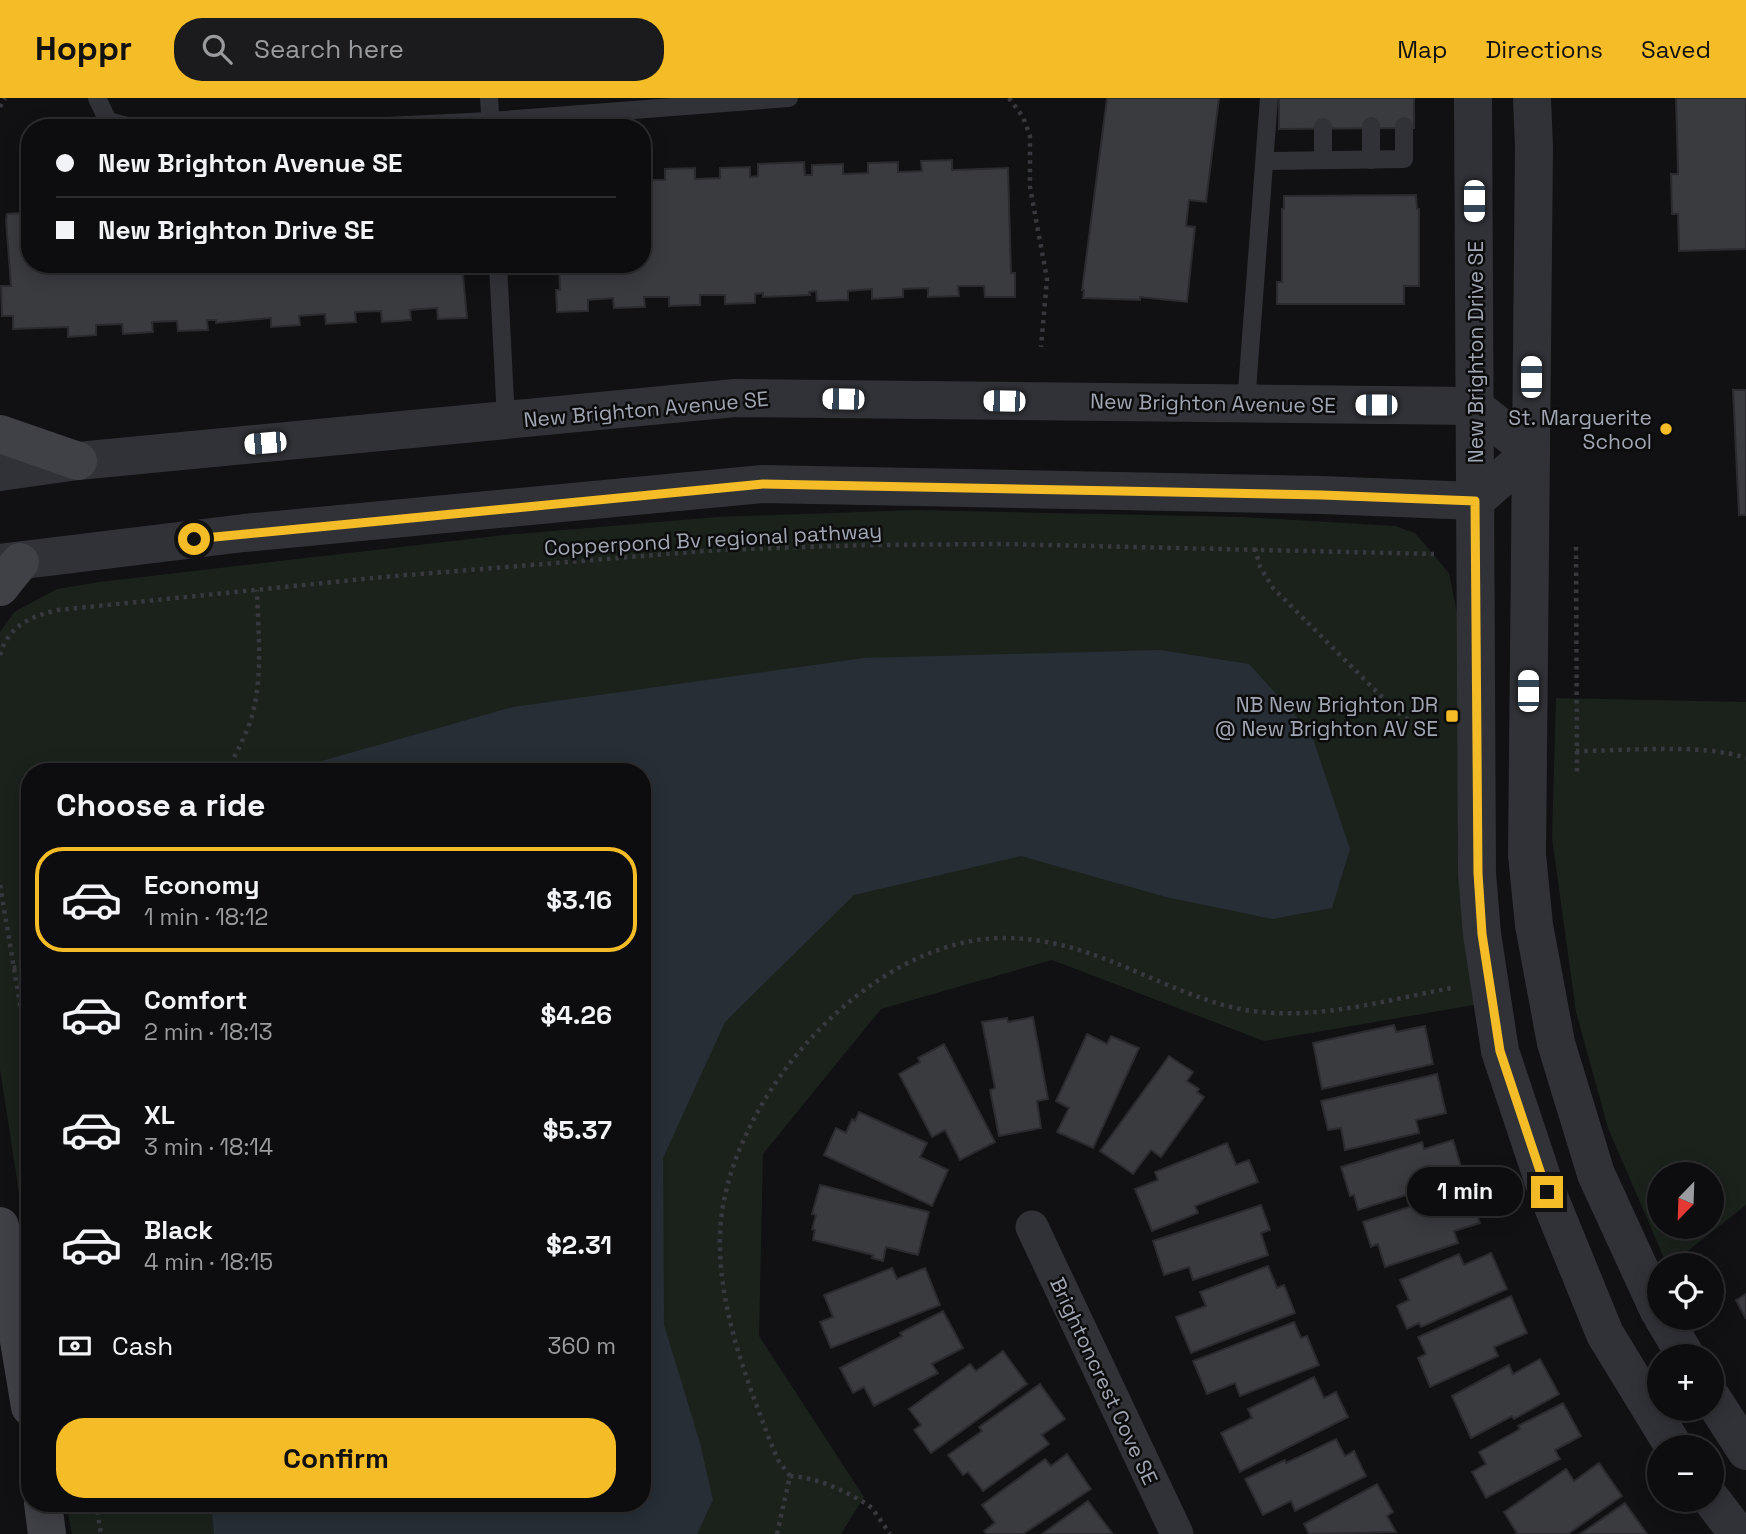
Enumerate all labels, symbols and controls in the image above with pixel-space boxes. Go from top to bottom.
search box [174,18,664,81]
text: Hoppr [35,28,132,70]
icon: search [198,30,236,68]
text: Search here [254,32,404,66]
text: Map [1397,34,1447,65]
text: Directions [1485,34,1603,65]
text: Saved [1641,34,1711,65]
text: New Brighton Avenue SE [98,146,402,180]
car [1464,180,1485,222]
text: New Brighton Drive SE [98,213,374,247]
street label: New Brighton Drive SE [1462,241,1489,463]
car [1521,356,1542,398]
street label: New Brighton Avenue SE [522,385,770,433]
street label: New Brighton Avenue SE [1090,387,1336,419]
car [822,388,865,410]
car [983,390,1026,412]
car [1356,395,1398,416]
place label: St. Marguerite School [1508,404,1652,455]
marker: St. Marguerite School [1658,421,1674,437]
car [244,431,287,455]
street label: Copperpond Bv regional pathway [543,517,883,561]
route start [178,523,210,555]
car [1518,670,1539,712]
place label: NB New Brighton DR @ New Brighton AV SE [1214,691,1438,742]
marker: NB New Brighton DR @ New Brighton AV SE [1444,708,1460,724]
text: Choose a ride [56,785,266,825]
icon: car [60,868,123,931]
text: Economy [144,868,260,902]
text: $3.16 [546,883,612,917]
text: 1 min · 18:12 [144,902,268,932]
icon: car [60,983,123,1046]
text: Comfort [144,983,247,1017]
text: $4.26 [540,998,612,1032]
text: 2 min · 18:13 [144,1017,273,1047]
icon: car [60,1098,123,1161]
text: XL [144,1098,175,1132]
text: $5.37 [543,1113,612,1147]
text: 3 min · 18:14 [144,1132,273,1162]
north arrow [1647,1162,1724,1239]
map controls [1647,1162,1724,1512]
callout: 1 min [1407,1168,1522,1216]
text: 1 min [1437,1176,1493,1206]
route end [1531,1176,1563,1208]
icon: car [60,1213,123,1276]
text: Black [144,1213,213,1247]
text: $2.31 [546,1228,612,1262]
text: 4 min · 18:15 [144,1247,273,1277]
button: locate [1647,1253,1724,1330]
street label: Brightoncrest Cove SE [1044,1273,1164,1489]
icon: cash [56,1327,94,1365]
text: Cash [112,1329,173,1363]
text: 360 m [548,1331,616,1361]
button: + [1647,1344,1724,1421]
button: Confirm [56,1418,616,1498]
button: − [1647,1435,1724,1512]

